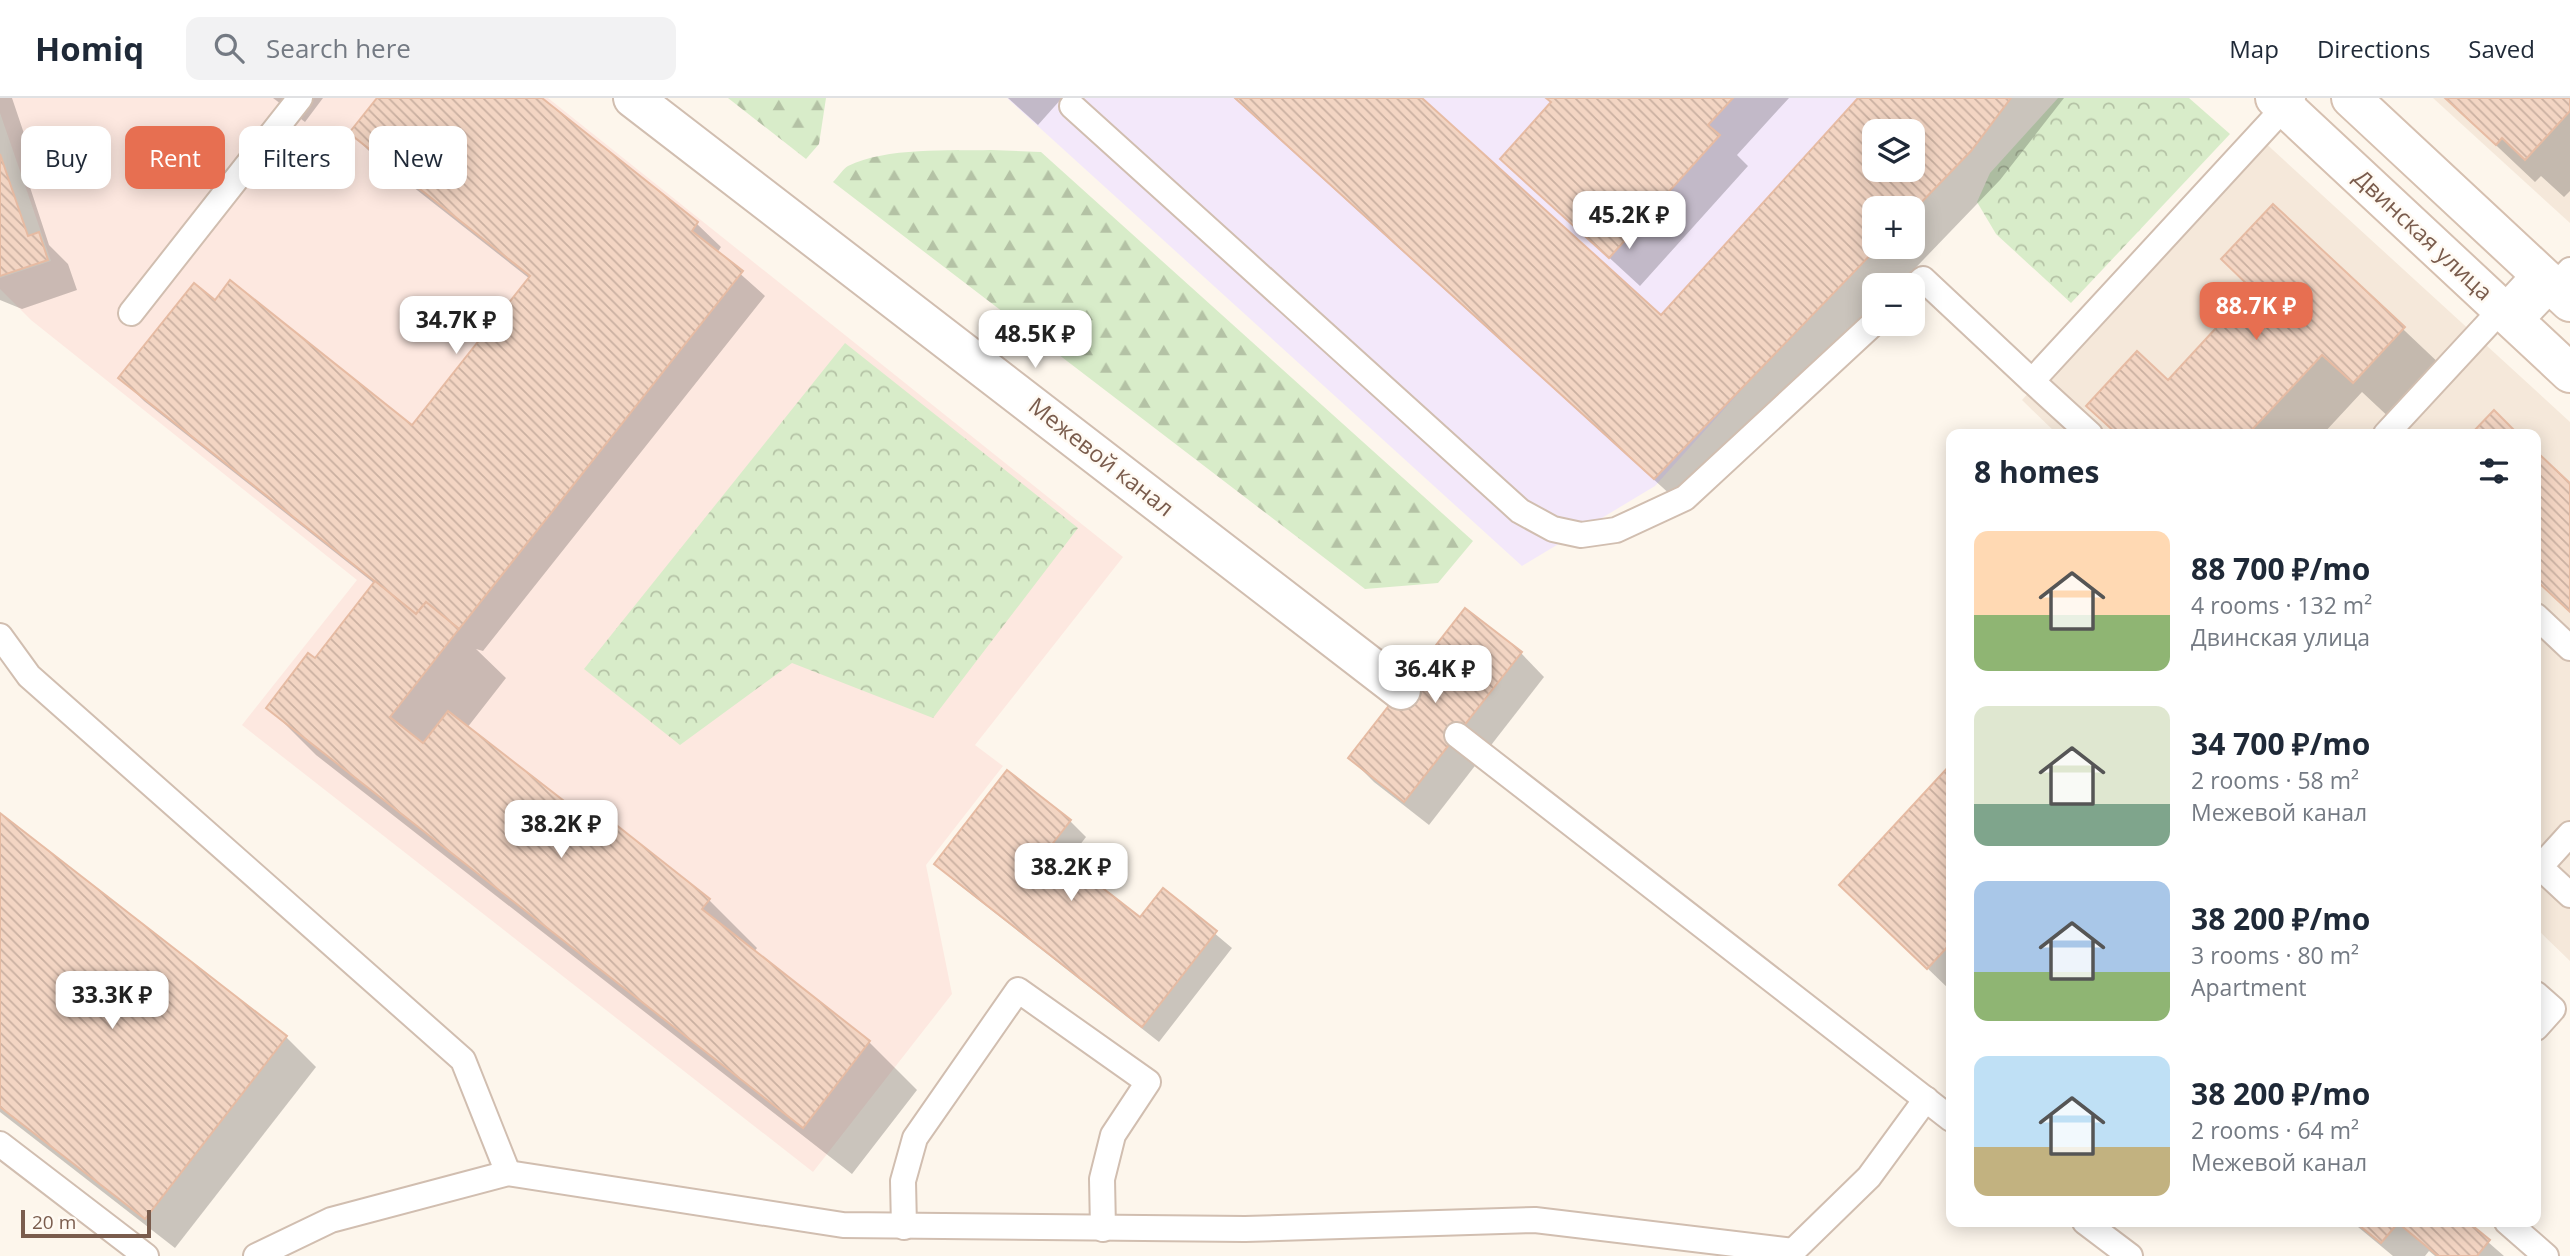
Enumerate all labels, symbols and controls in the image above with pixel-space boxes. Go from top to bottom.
search box [186,17,676,80]
text: Homiq [35,26,144,71]
icon: search [210,29,248,67]
text: Search here [266,30,411,66]
text: Map [2229,32,2279,65]
text: Directions [2317,32,2430,65]
text: Saved [2468,32,2535,65]
map controls [1862,119,1925,336]
button: layers [1862,119,1925,182]
chip: Buy [21,126,111,189]
chip: Rent [125,126,225,189]
chip: Filters [239,126,355,189]
chip: New [369,126,467,189]
street label: Двинская улица [2347,162,2500,307]
pin: 45.2K ₽ [1564,192,1694,251]
button: + [1862,196,1925,259]
text: 45.2K ₽ [1589,198,1669,230]
button: − [1862,273,1925,336]
pin: 88.7K ₽ [2191,282,2321,342]
text: 88.7K ₽ [2216,289,2296,321]
pin: 34.7K ₽ [391,296,521,356]
text: 34.7K ₽ [416,303,496,335]
pin: 48.5K ₽ [970,310,1100,370]
text: 48.5K ₽ [995,317,1075,349]
street label: Межевой канал [1022,389,1181,523]
text: 8 homes [1974,451,2099,492]
icon: filters [2475,452,2513,490]
text: 88 700 ₽/mo [2191,548,2370,589]
icon: home [2030,559,2114,643]
text: 4 rooms · 132 m² [2191,589,2372,621]
text: Двинская улица [2191,621,2370,653]
pin: 36.4K ₽ [1370,646,1500,705]
text: 36.4K ₽ [1395,652,1475,684]
text: 34 700 ₽/mo [2191,723,2370,764]
icon: home [2030,734,2114,818]
text: 2 rooms · 58 m² [2191,764,2359,796]
text: Межевой канал [2191,796,2367,828]
pin: 38.2K ₽ [496,800,626,860]
text: 38.2K ₽ [521,807,601,839]
pin: 38.2K ₽ [1006,844,1136,903]
text: 38.2K ₽ [1031,850,1111,882]
text: 38 200 ₽/mo [2191,898,2370,939]
icon: home [2030,909,2114,993]
text: 3 rooms · 80 m² [2191,939,2359,971]
text: Apartment [2191,971,2307,1003]
pin: 33.3K ₽ [47,972,177,1031]
text: 33.3K ₽ [72,978,152,1010]
text: 38 200 ₽/mo [2191,1073,2370,1114]
icon: home [2030,1084,2114,1168]
text: 2 rooms · 64 m² [2191,1114,2359,1146]
text: Межевой канал [2191,1146,2367,1178]
scale bar [21,1207,150,1239]
text: 20 m [32,1209,76,1235]

